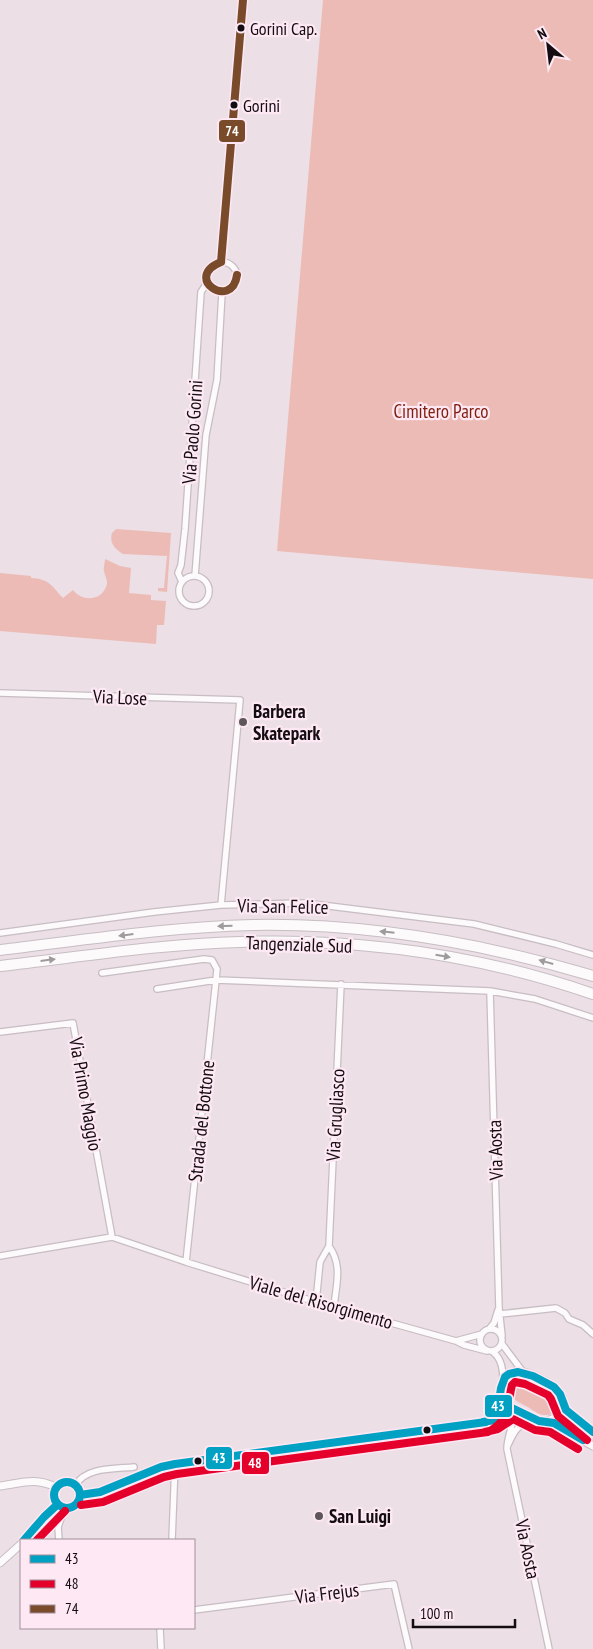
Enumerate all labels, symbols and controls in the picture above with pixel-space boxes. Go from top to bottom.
place label: Gorini Cap. [250,17,317,40]
north arrow [523,20,573,70]
marker: Gorini Cap. [236,23,246,33]
text: N [534,24,549,43]
place label: Gorini [243,94,280,117]
marker: Gorini [229,100,239,110]
line badge: 74 [218,119,246,143]
text: 74 [225,122,239,140]
street label: Via Paolo Gorini [176,379,208,486]
park label: Cimitero Parco [393,399,489,423]
street label: Via Lose [92,684,148,710]
place label: Barbera Skatepark [253,699,321,745]
marker: Barbera Skatepark [237,716,249,728]
street label: Via San Felice [236,893,329,919]
one-way arrow [216,922,232,930]
one-way arrow [379,928,395,936]
street label: Tangenziale Sud [245,930,353,958]
one-way arrow [117,931,133,939]
one-way arrow [436,953,452,961]
one-way arrow [41,956,57,964]
one-way arrow [539,958,554,966]
street label: Via Primo Maggio [64,1034,108,1153]
street label: Strada del Bottone [183,1059,219,1183]
street label: Via Grugliasco [321,1068,349,1163]
street label: Via Aosta [482,1119,508,1182]
street label: Viale del Risorgimento [245,1270,396,1334]
line badge: 43 [484,1394,513,1418]
text: 43 [491,1397,505,1415]
unlabelled marker [422,1425,432,1435]
line badge: 43 [205,1446,233,1470]
text: 43 [212,1449,226,1467]
line badge: 48 [241,1451,270,1475]
text: 48 [248,1454,262,1472]
unlabelled marker [193,1456,203,1466]
place label: San Luigi [329,1504,391,1528]
marker: San Luigi [313,1510,325,1522]
street label: Via Aosta [510,1516,546,1581]
legend [20,1539,195,1629]
text: 43 [65,1549,79,1568]
text: 48 [65,1574,79,1593]
street label: Via Frejus [293,1577,360,1609]
scale bar [413,1596,516,1628]
text: 74 [65,1599,79,1618]
text: 100 m [420,1604,453,1623]

